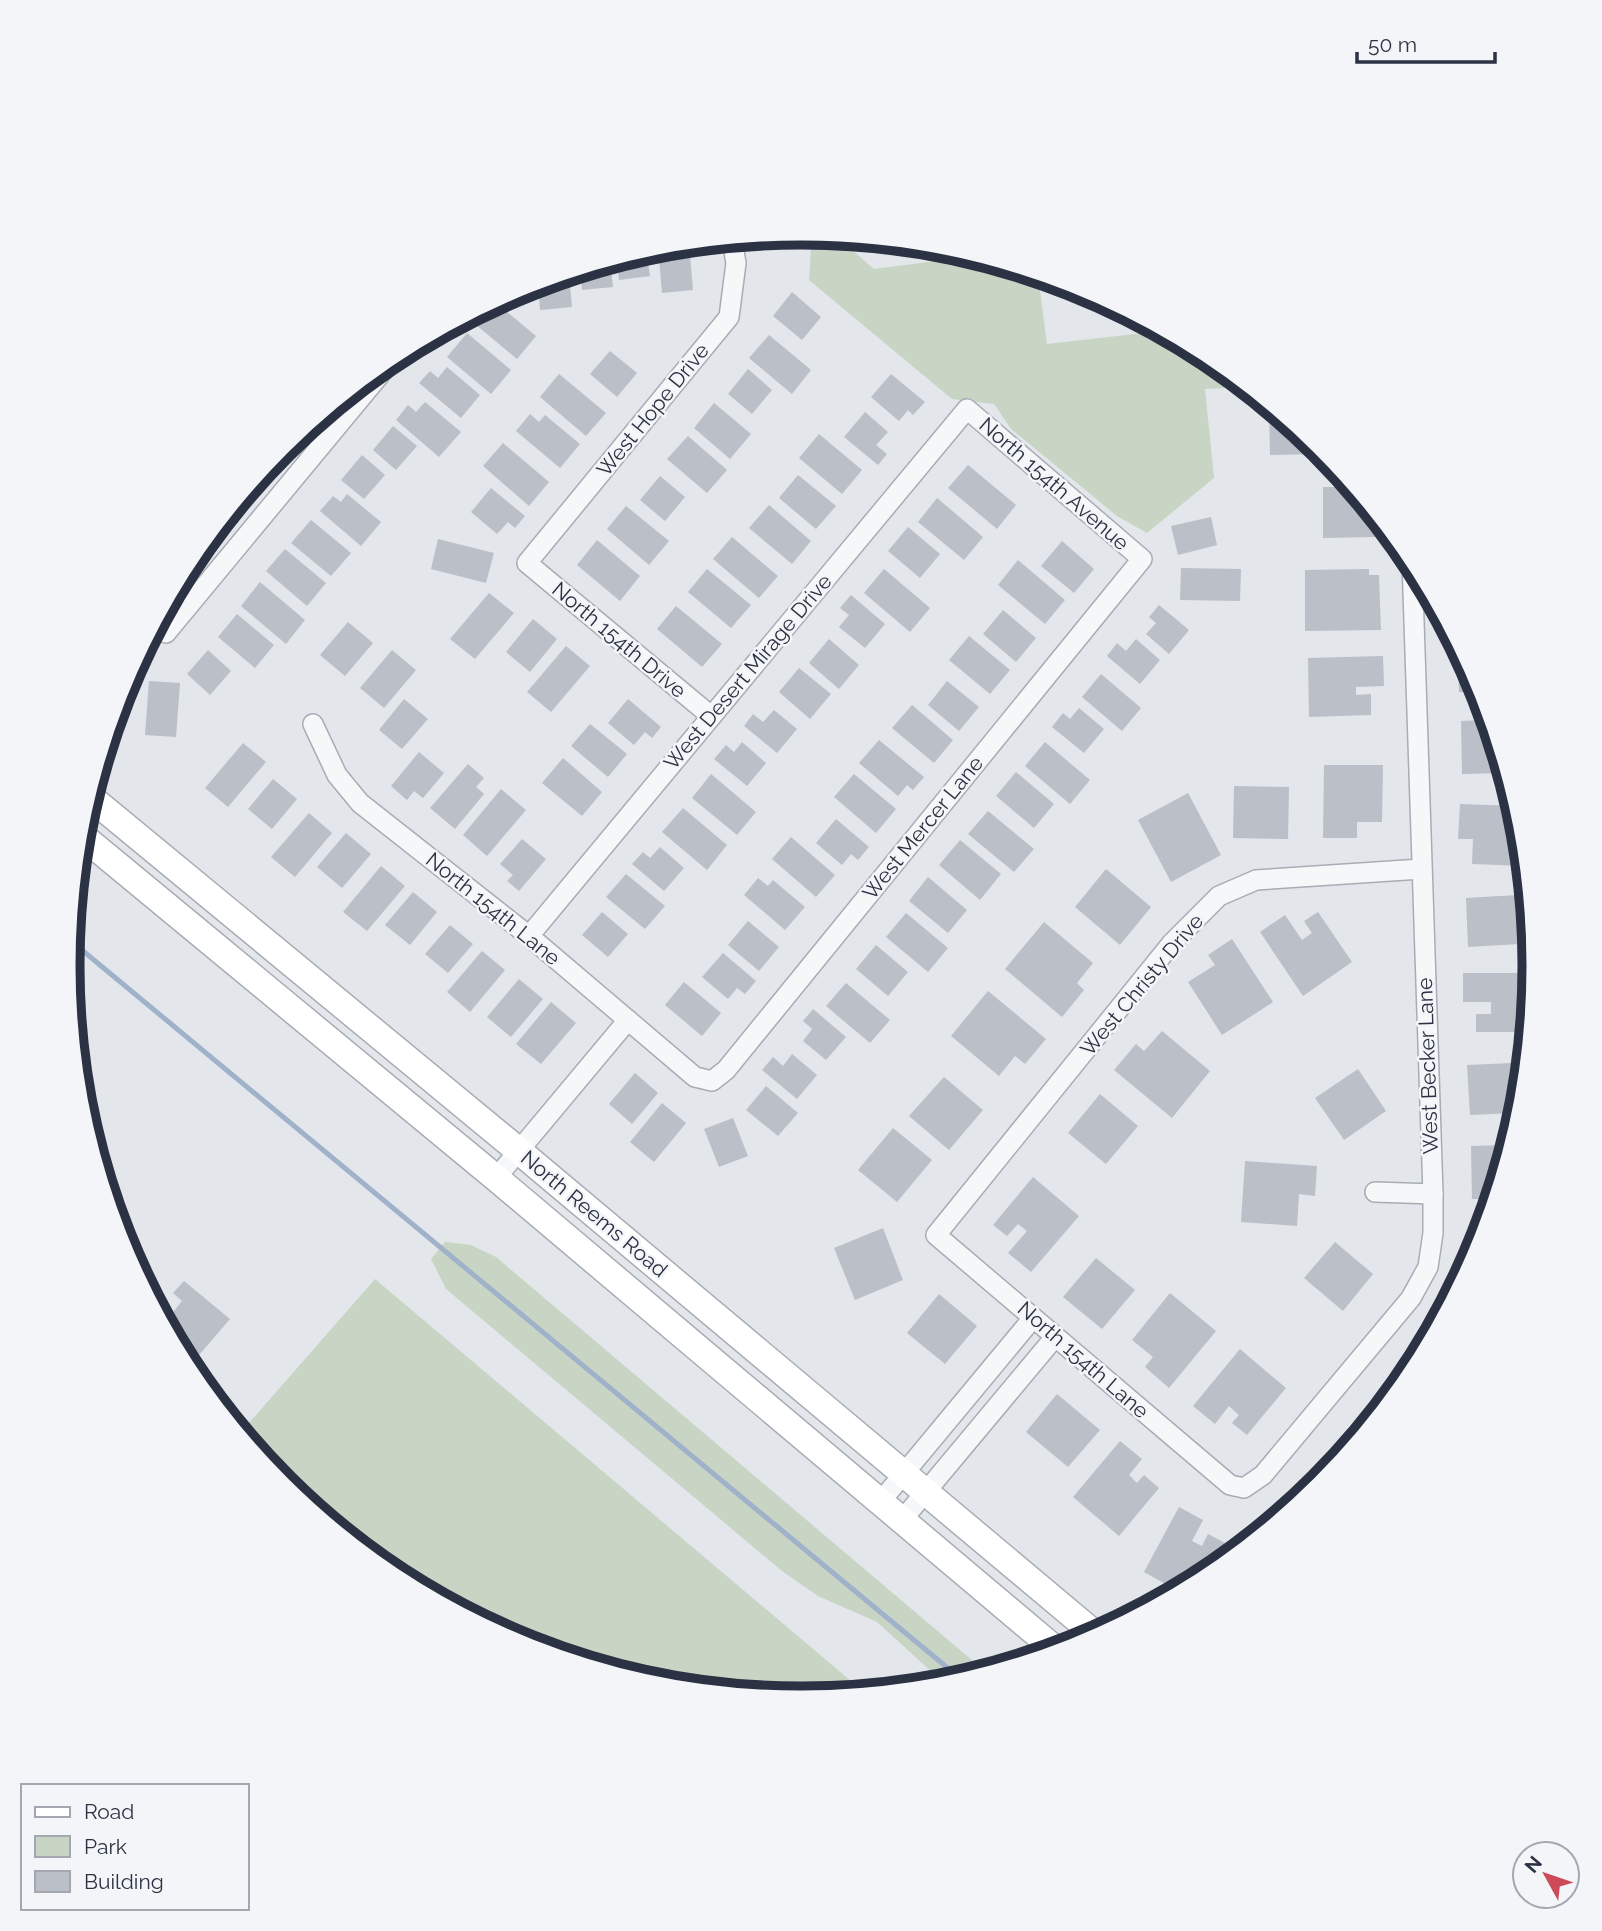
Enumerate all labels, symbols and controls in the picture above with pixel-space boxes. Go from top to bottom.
scale bar [1357,21,1495,65]
text: 50 m [1368,32,1417,57]
street label: West Hope Drive [591,338,714,481]
street label: North 154th Avenue [974,412,1134,555]
street label: West Desert Mirage Drive [658,569,837,775]
street label: North 154th Drive [547,576,691,703]
street label: West Mercer Lane [857,751,988,904]
street label: North 154th Lane [421,847,565,970]
street label: West Christy Drive [1075,909,1208,1061]
street label: West Becker Lane [1412,977,1443,1155]
street label: North Reems Road [516,1145,673,1282]
street label: North 154th Lane [1013,1296,1154,1423]
legend [21,1784,248,1910]
text: Road [84,1799,134,1824]
text: Park [84,1834,127,1859]
north arrow [1511,1840,1581,1910]
text: N [1520,1851,1546,1877]
text: Building [84,1869,164,1894]

